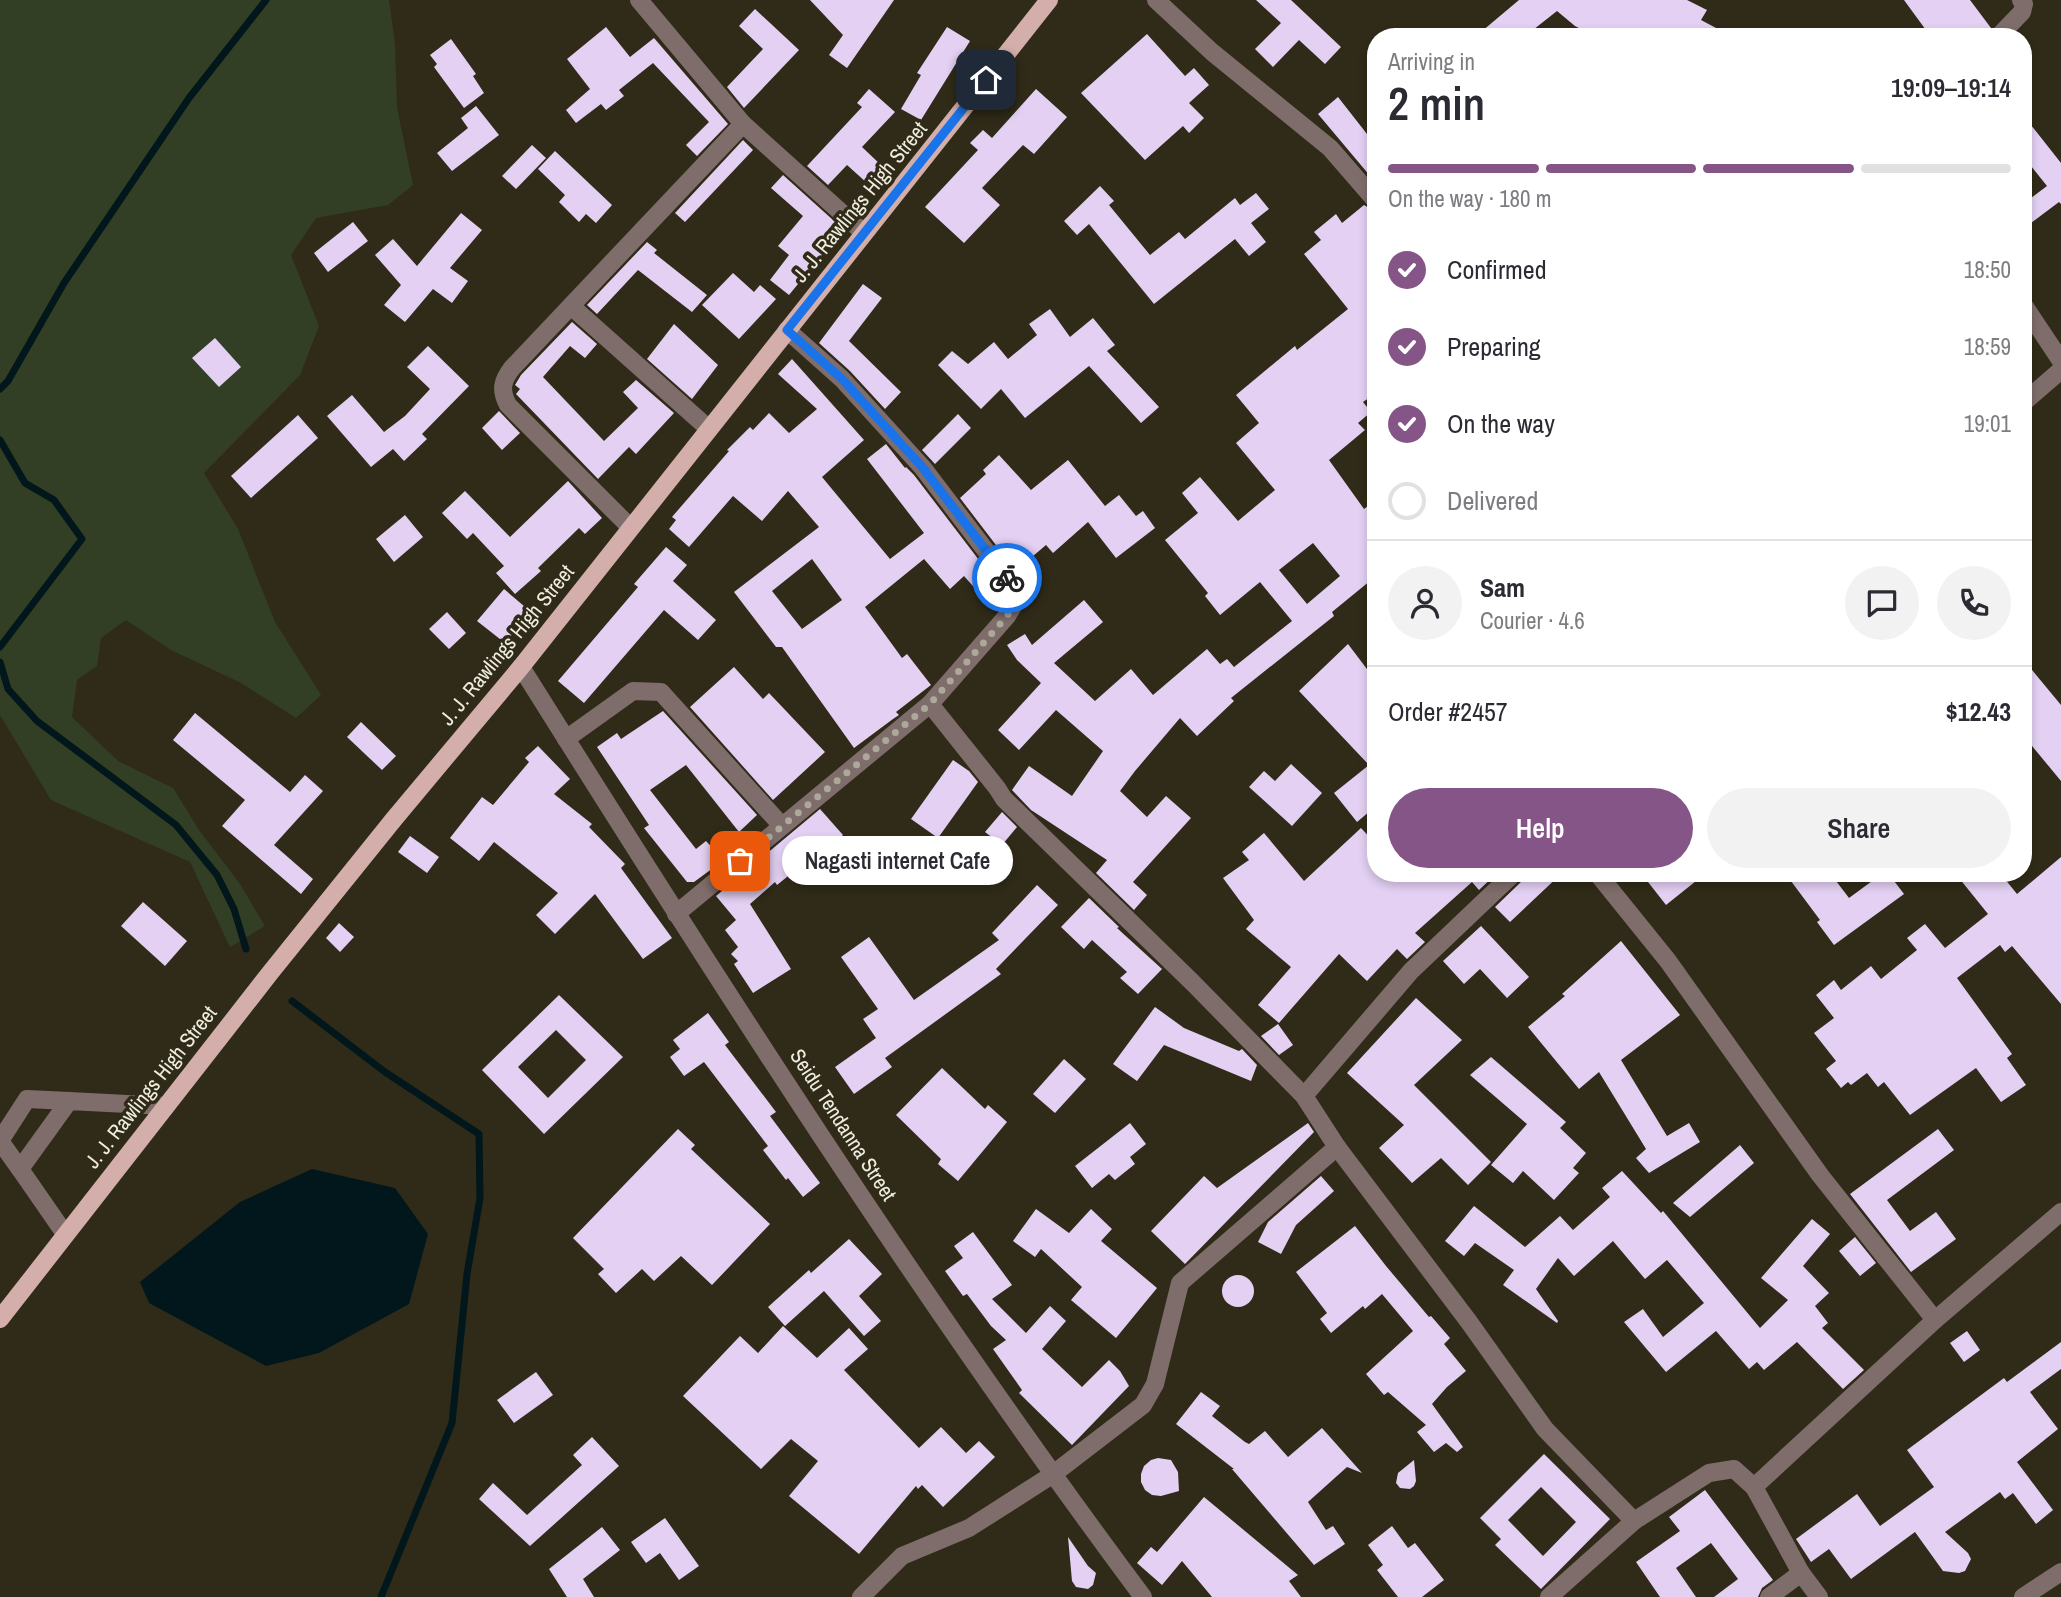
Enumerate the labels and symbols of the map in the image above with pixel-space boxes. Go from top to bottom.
pin [956,50,1016,110]
street label: J. J. Rawlings High Street [786,115,934,288]
courier [972,543,1042,613]
street label: J. J. Rawlings High Street [433,558,581,731]
pin [710,831,770,891]
callout: Nagasti internet Cafe [782,836,1013,886]
street label: J. J. Rawlings High Street [78,999,223,1174]
street label: Seidu Tendanna Street [783,1043,904,1207]

